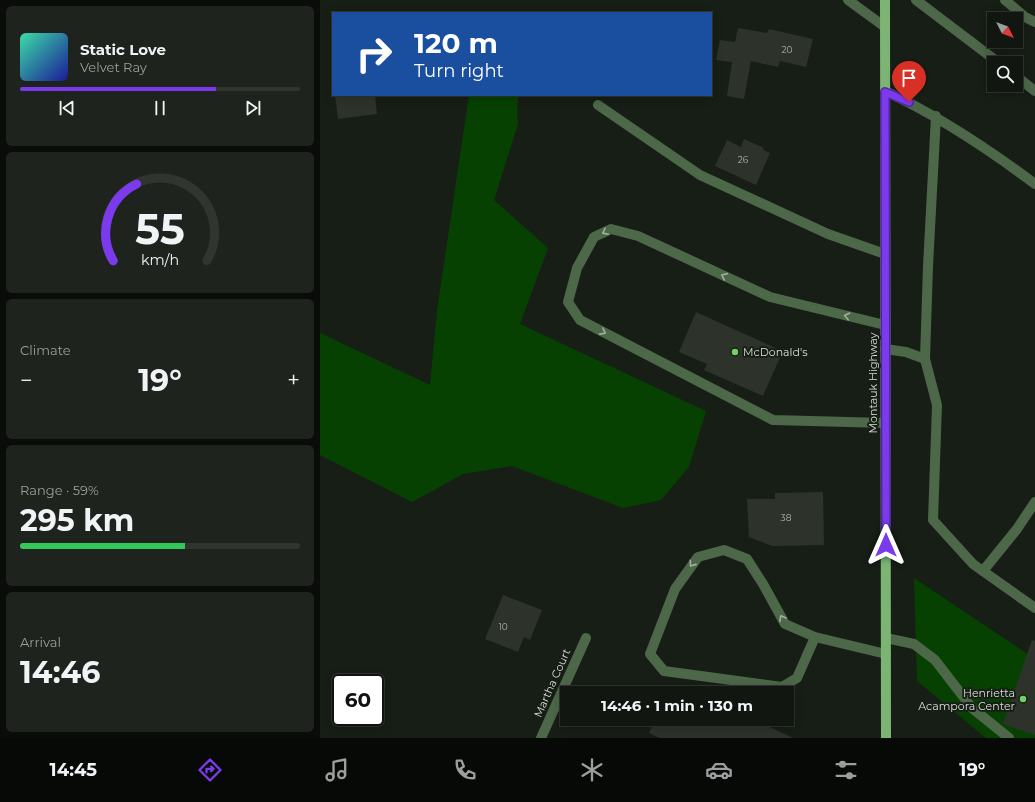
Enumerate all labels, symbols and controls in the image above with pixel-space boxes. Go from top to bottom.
north arrow [987,12,1023,48]
map controls [987,12,1023,92]
text: 120 m [414,26,498,60]
icon: right [348,28,400,80]
text: Static Love [80,40,166,59]
house number: 20 [781,44,793,55]
button: search [987,56,1023,92]
text: Velvet Ray [80,59,147,75]
text: Turn right [414,60,504,82]
pin [892,61,926,102]
icon: arrive [898,67,920,89]
icon: previous [56,97,78,119]
icon: pause [149,97,171,119]
icon: next [242,97,264,119]
house number: 26 [738,154,749,165]
text: 55 [135,203,185,253]
one-way arrow [601,227,609,235]
text: km/h [141,250,179,268]
one-way arrow [721,273,729,281]
one-way arrow [844,313,851,321]
one-way arrow [599,327,606,334]
street label: Montauk Highway [866,333,880,433]
text: Climate [20,342,71,358]
place label: McDonald's [743,345,808,359]
marker: McDonald's [730,347,740,357]
text: 19° [138,362,182,399]
text: − [20,367,33,394]
text: + [287,367,300,394]
text: Range · 59% [20,482,99,498]
text: 295 km [20,502,134,539]
house number: 38 [781,512,792,523]
position arrow [865,524,907,566]
one-way arrow [690,560,697,567]
one-way arrow [780,615,787,623]
house number: 10 [498,621,508,632]
text: Arrival [20,634,61,650]
street label: Martha Court [531,646,574,720]
text: 14:46 [20,654,100,691]
speed limit sign: 60 [332,674,384,726]
place label: Henrietta Acampora Center [918,686,1015,713]
marker: Henrietta Acampora Center [1018,694,1028,704]
text: 14:46 · 1 min · 130 m [601,696,753,715]
icon: directions [196,756,224,784]
icon: music [323,756,351,784]
icon: phone [451,756,479,784]
icon: climate [578,756,606,784]
icon: car [705,756,733,784]
icon: filters [832,756,860,784]
text: 14:45 [50,759,97,781]
text: 19° [959,759,985,781]

